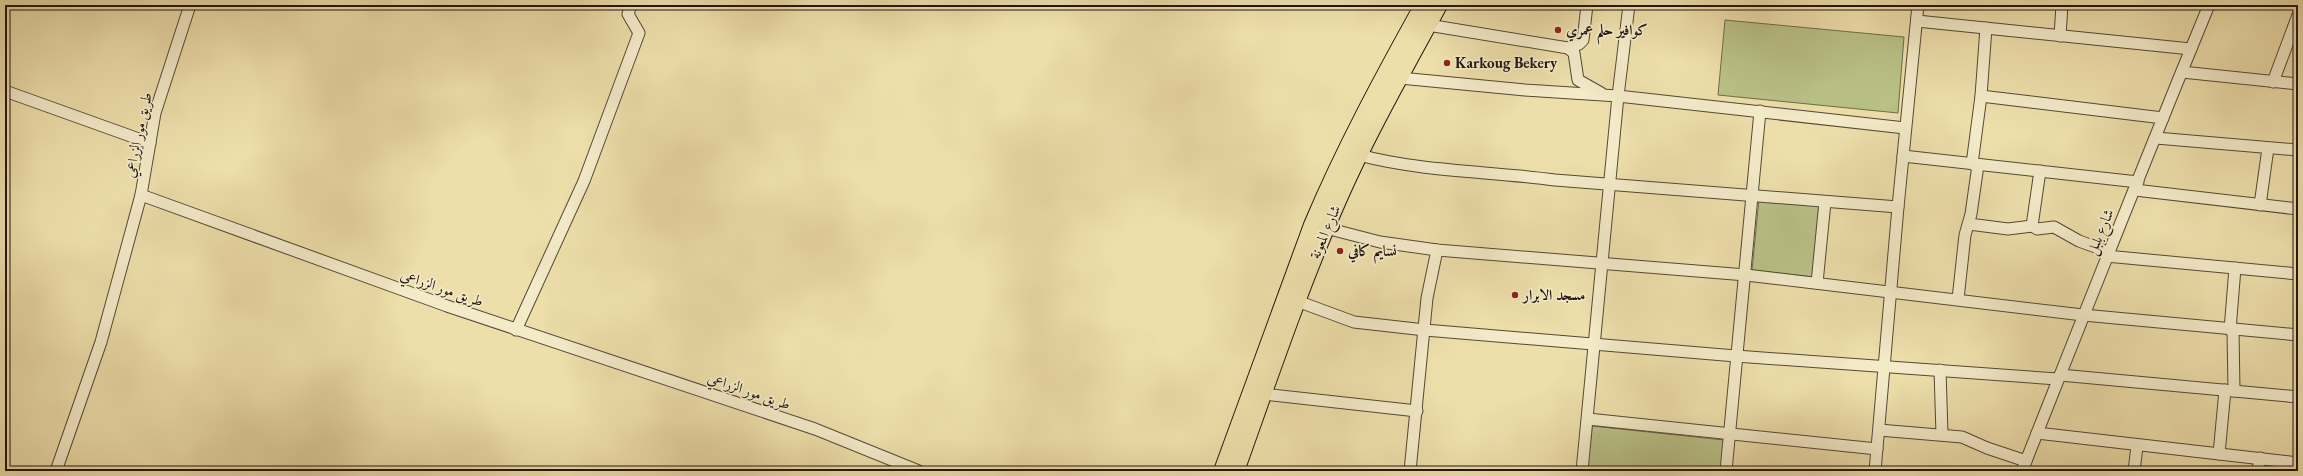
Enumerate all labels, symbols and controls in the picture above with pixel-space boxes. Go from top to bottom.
place label: كوافير حلم عمري [1566,20,1648,45]
marker: كوافير حلم عمري [1553,25,1563,35]
place label: Karkoug Bekery [1455,53,1558,72]
marker: Karkoug Bekery [1442,58,1452,68]
street label: طريق مور الزراعي [119,91,159,180]
street label: شارع المعونة [1305,202,1348,263]
street label: شارع بلبل [2081,206,2121,259]
place label: نسايم كافي [1347,241,1397,264]
marker: نسايم كافي [1335,246,1345,256]
street label: طريق مور الزراعي [397,264,486,313]
place label: مسجد الابرار [1521,285,1586,304]
marker: مسجد الابرار [1510,290,1520,300]
street label: طريق مور الزراعي [704,367,793,416]

